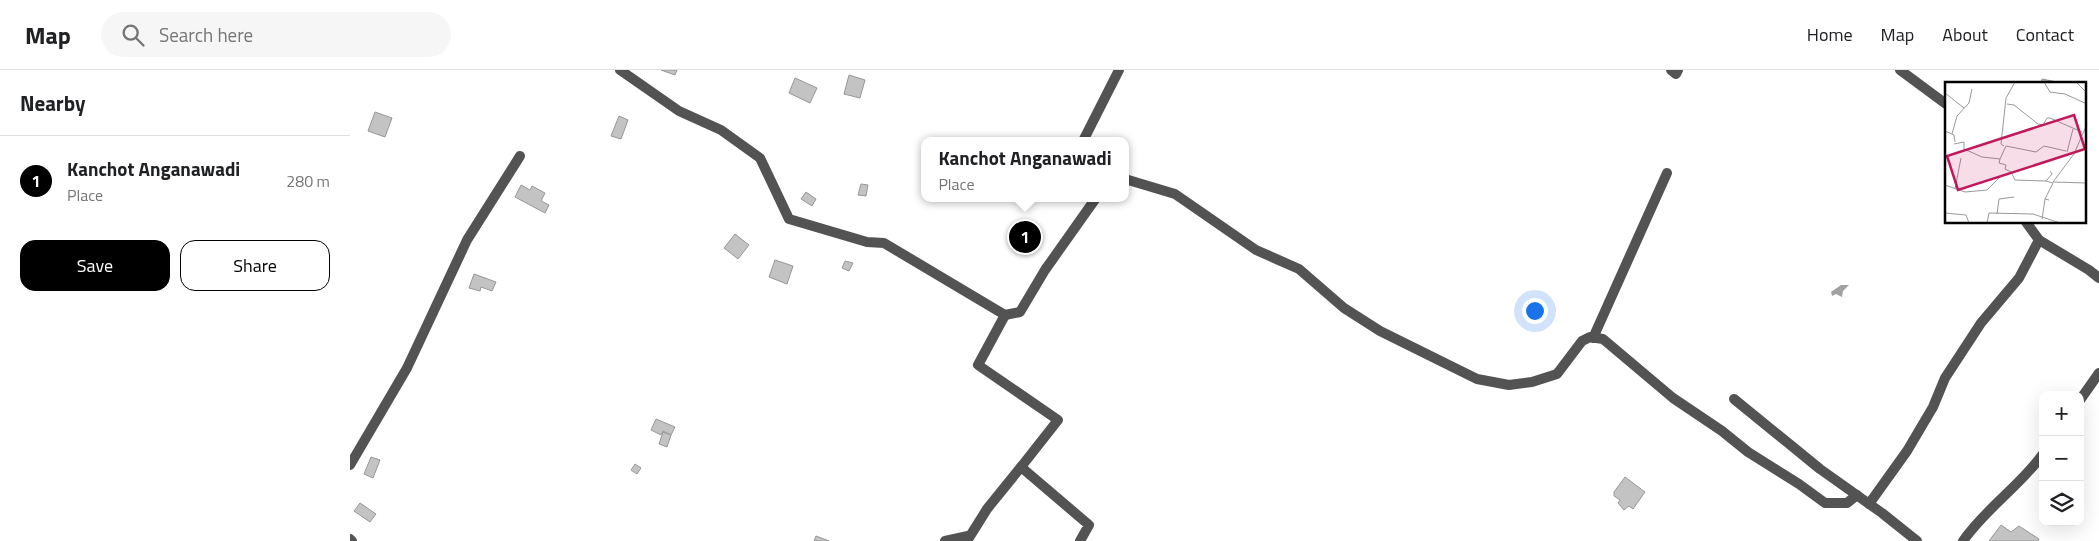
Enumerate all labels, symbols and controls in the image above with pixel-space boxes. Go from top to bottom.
search box [101,12,451,57]
text: Map [25,17,71,53]
text: Search here [159,20,253,49]
icon: search [119,21,147,49]
text: Home [1807,21,1853,48]
text: Map [1881,21,1914,48]
text: About [1942,21,1988,48]
text: Contact [2016,21,2074,48]
inset map [1945,82,2086,224]
text: Nearby [20,87,85,119]
popup [921,137,1129,202]
text: Kanchot Anganawadi [938,143,1112,172]
text: Kanchot Anganawadi [67,154,240,183]
text: 1 [32,169,40,193]
text: 280 m [286,169,330,193]
text: Place [938,172,975,196]
text: Place [67,183,103,207]
pin: 1 [1009,218,1041,256]
button: Save [20,240,170,291]
button: Share [180,240,330,291]
your location [1522,298,1548,324]
map controls [2039,391,2084,526]
button: + [2039,391,2084,436]
button: − [2039,436,2084,481]
button: layers [2039,481,2084,526]

